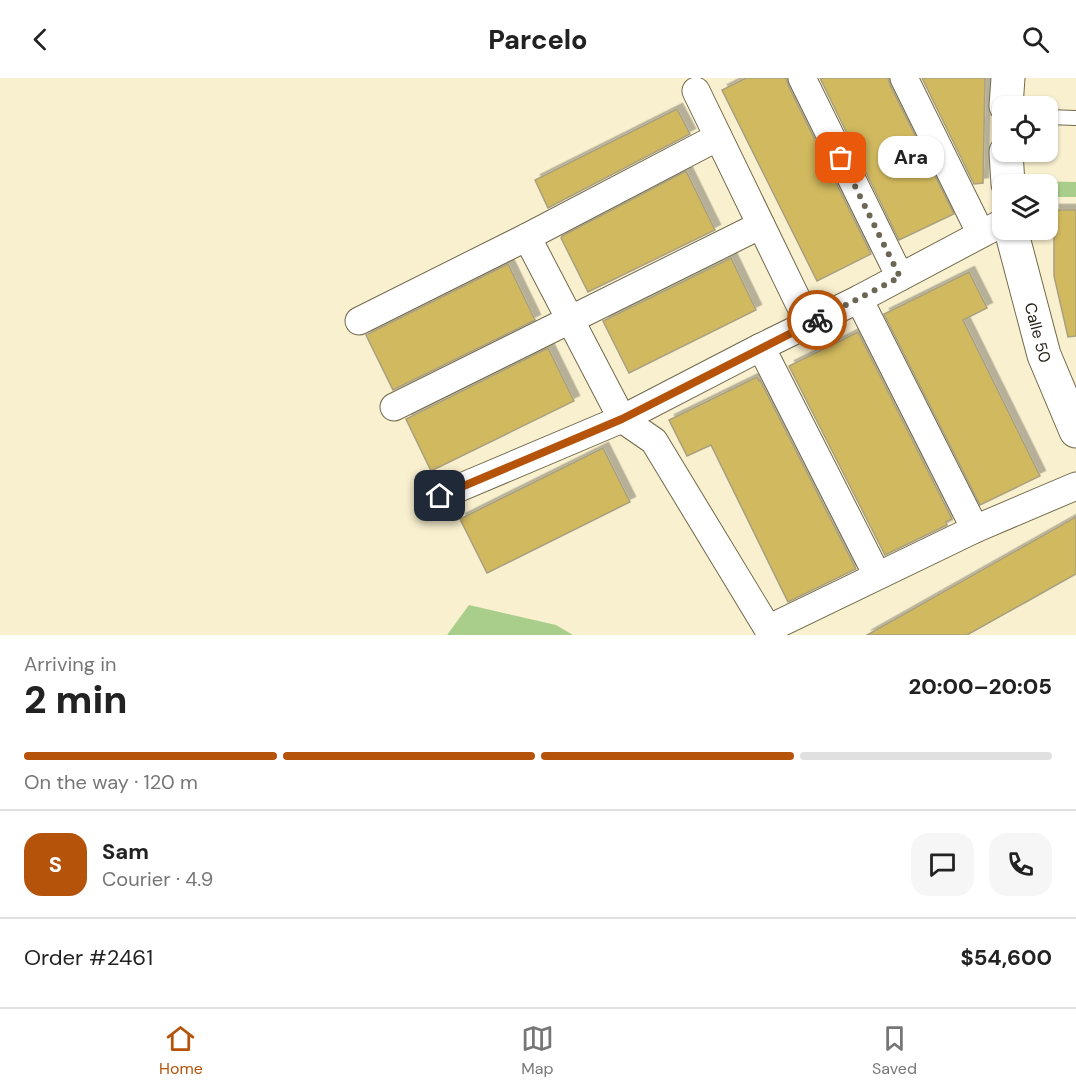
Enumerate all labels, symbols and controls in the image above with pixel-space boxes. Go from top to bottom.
text: Parcelo [488,22,588,57]
icon: back [24,23,57,56]
icon: search [1019,23,1052,56]
map controls [992,96,1058,240]
button: locate [992,96,1058,162]
pin [815,132,866,183]
callout: Ara [877,137,943,179]
icon: bag [824,141,857,174]
text: Ara [894,144,928,170]
button: layers [992,174,1058,240]
courier [787,290,847,350]
street label: Calle 50 [1020,300,1057,366]
icon: bike [801,304,834,337]
pin [414,470,465,521]
icon: home [423,479,456,512]
text: Arriving in [24,651,116,677]
text: 20:00–20:05 [909,672,1052,701]
text: 2 min [24,674,128,725]
text: On the way · 120 m [24,769,198,795]
button: chat [911,833,974,896]
button: phone [989,833,1052,896]
text: Sam [102,837,149,866]
text: S [49,850,62,879]
text: Courier · 4.9 [102,866,213,892]
text: Order #2461 [24,943,153,972]
text: $54,600 [960,943,1052,972]
tab: Home [159,1022,203,1079]
tab: Map [521,1022,554,1079]
tab: Saved [872,1022,917,1079]

